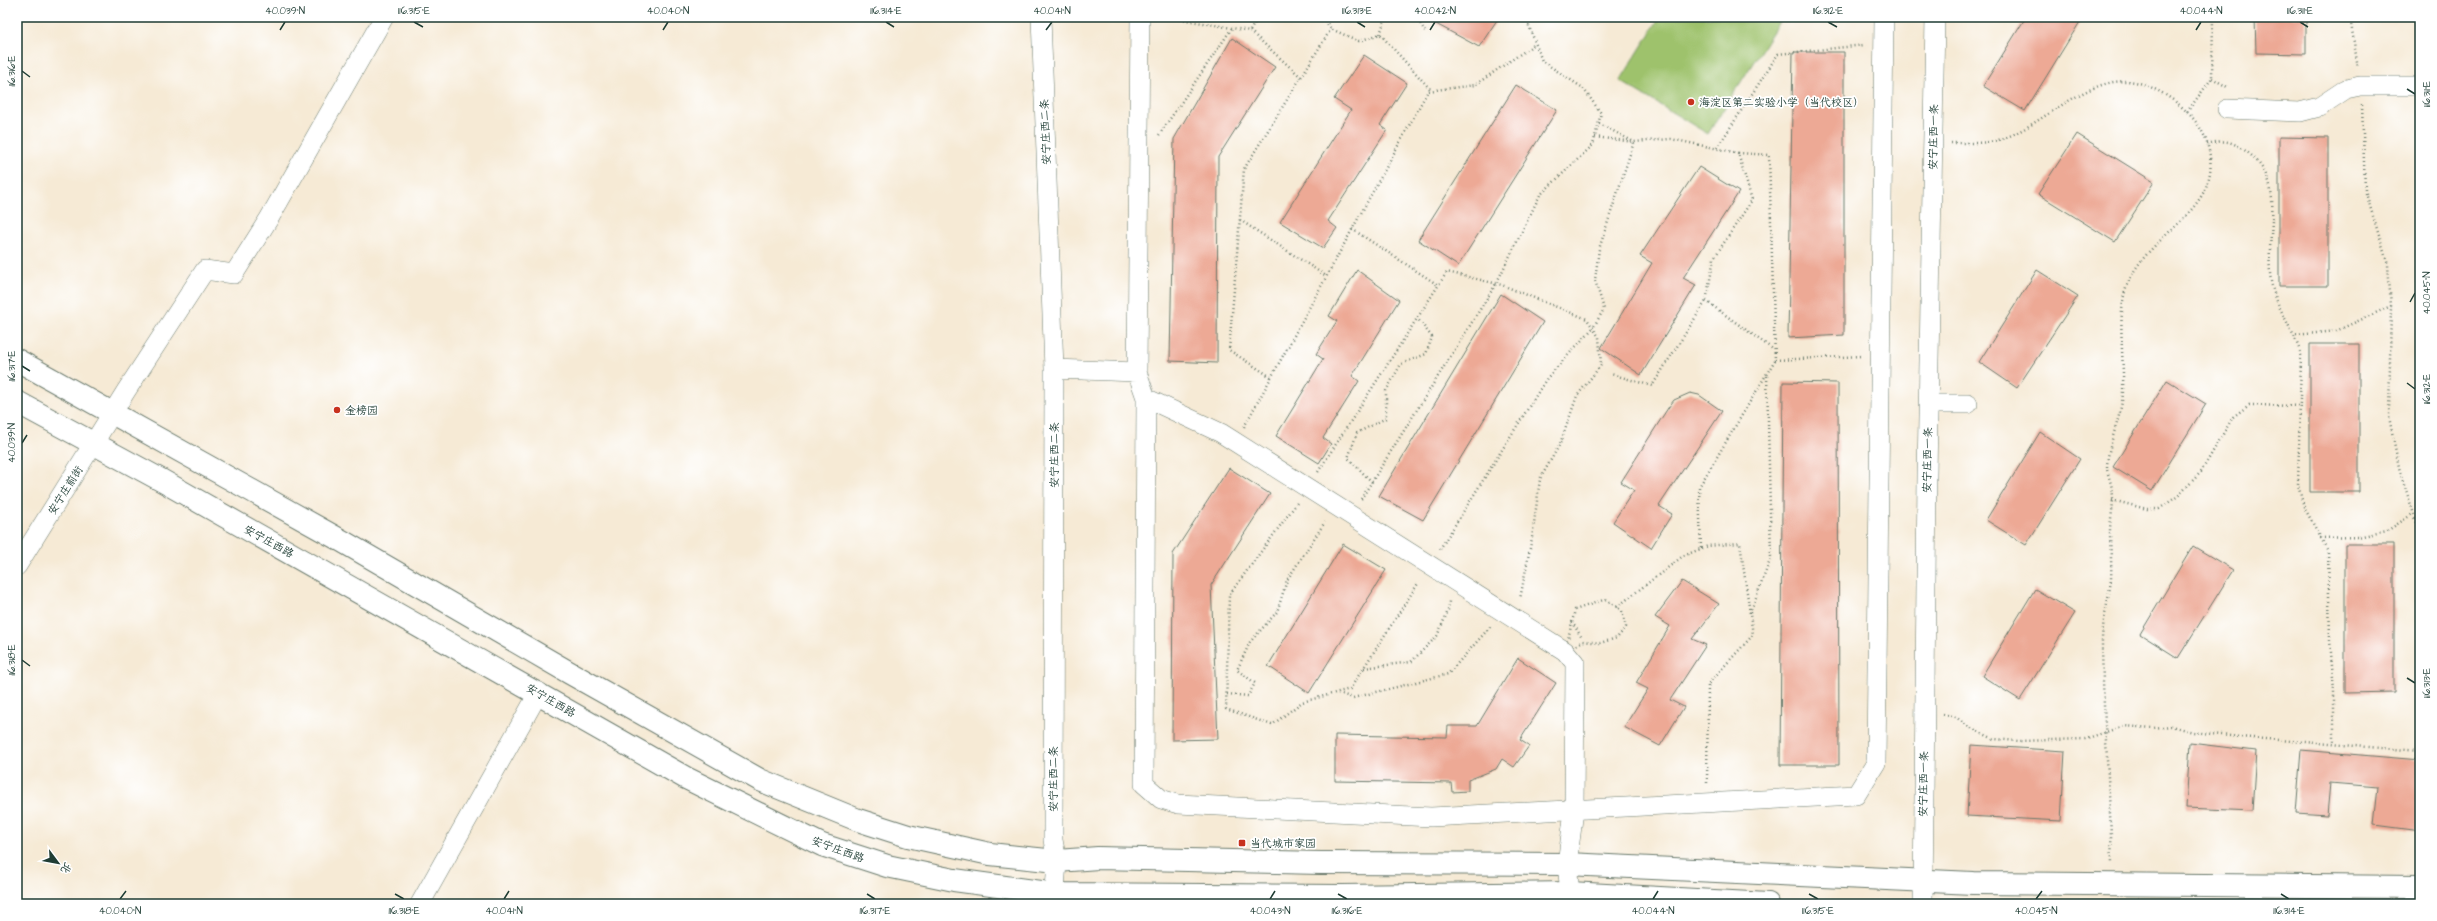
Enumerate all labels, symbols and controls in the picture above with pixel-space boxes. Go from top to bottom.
text: 40.039°N [265,4,305,18]
text: 116.315°E [398,4,430,18]
text: 40.040°N [647,4,689,18]
text: 116.314°E [870,4,902,18]
text: 40.041°N [1033,4,1071,18]
text: 116.313°E [1342,4,1372,18]
text: 40.042°N [1414,4,1456,18]
text: 116.312°E [1813,4,1843,18]
text: 40.044°N [2180,4,2222,18]
text: 116.311°E [2287,4,2313,18]
text: 116.316°E [5,55,19,87]
text: 116.311°E [2420,81,2434,107]
place label: 海淀区第二实验小学（当代校区） [1699,95,1864,110]
marker: 海淀区第二实验小学（当代校区） [1686,97,1696,107]
street label: 安宁庄西二条 [1037,99,1054,165]
street label: 安宁庄西一条 [1925,104,1942,170]
text: 40.045°N [2420,271,2434,315]
text: 116.317°E [5,350,19,381]
text: 116.312°E [2420,374,2434,404]
place label: 金榜园 [345,403,378,418]
marker: 金榜园 [332,405,342,415]
street label: 安宁庄西二条 [1047,422,1062,488]
text: 40.039°N [5,423,19,463]
street label: 安宁庄西一条 [1919,427,1936,493]
street label: 安宁庄前街 [44,462,87,518]
street label: 安宁庄西路 [241,522,296,561]
text: 116.318°E [5,644,19,676]
text: 116.313°E [2420,668,2434,698]
street label: 安宁庄西路 [523,680,578,721]
street label: 安宁庄西二条 [1046,746,1061,812]
street label: 安宁庄西一条 [1915,751,1932,817]
street label: 安宁庄西路 [809,833,866,866]
place label: 当代城市家园 [1250,836,1316,851]
marker: 当代城市家园 [1237,838,1247,848]
north arrow [38,843,78,883]
text: 北 [57,859,75,877]
text: 40.040°N [99,904,141,918]
text: 116.318°E [388,904,420,918]
text: 40.041°N [485,904,523,918]
text: 116.317°E [860,904,891,918]
text: 40.043°N [1249,904,1291,918]
text: 116.316°E [1332,904,1363,918]
text: 40.044°N [1632,904,1674,918]
text: 116.315°E [1802,904,1834,918]
text: 40.045°N [2014,904,2058,918]
text: 116.314°E [2273,904,2305,918]

